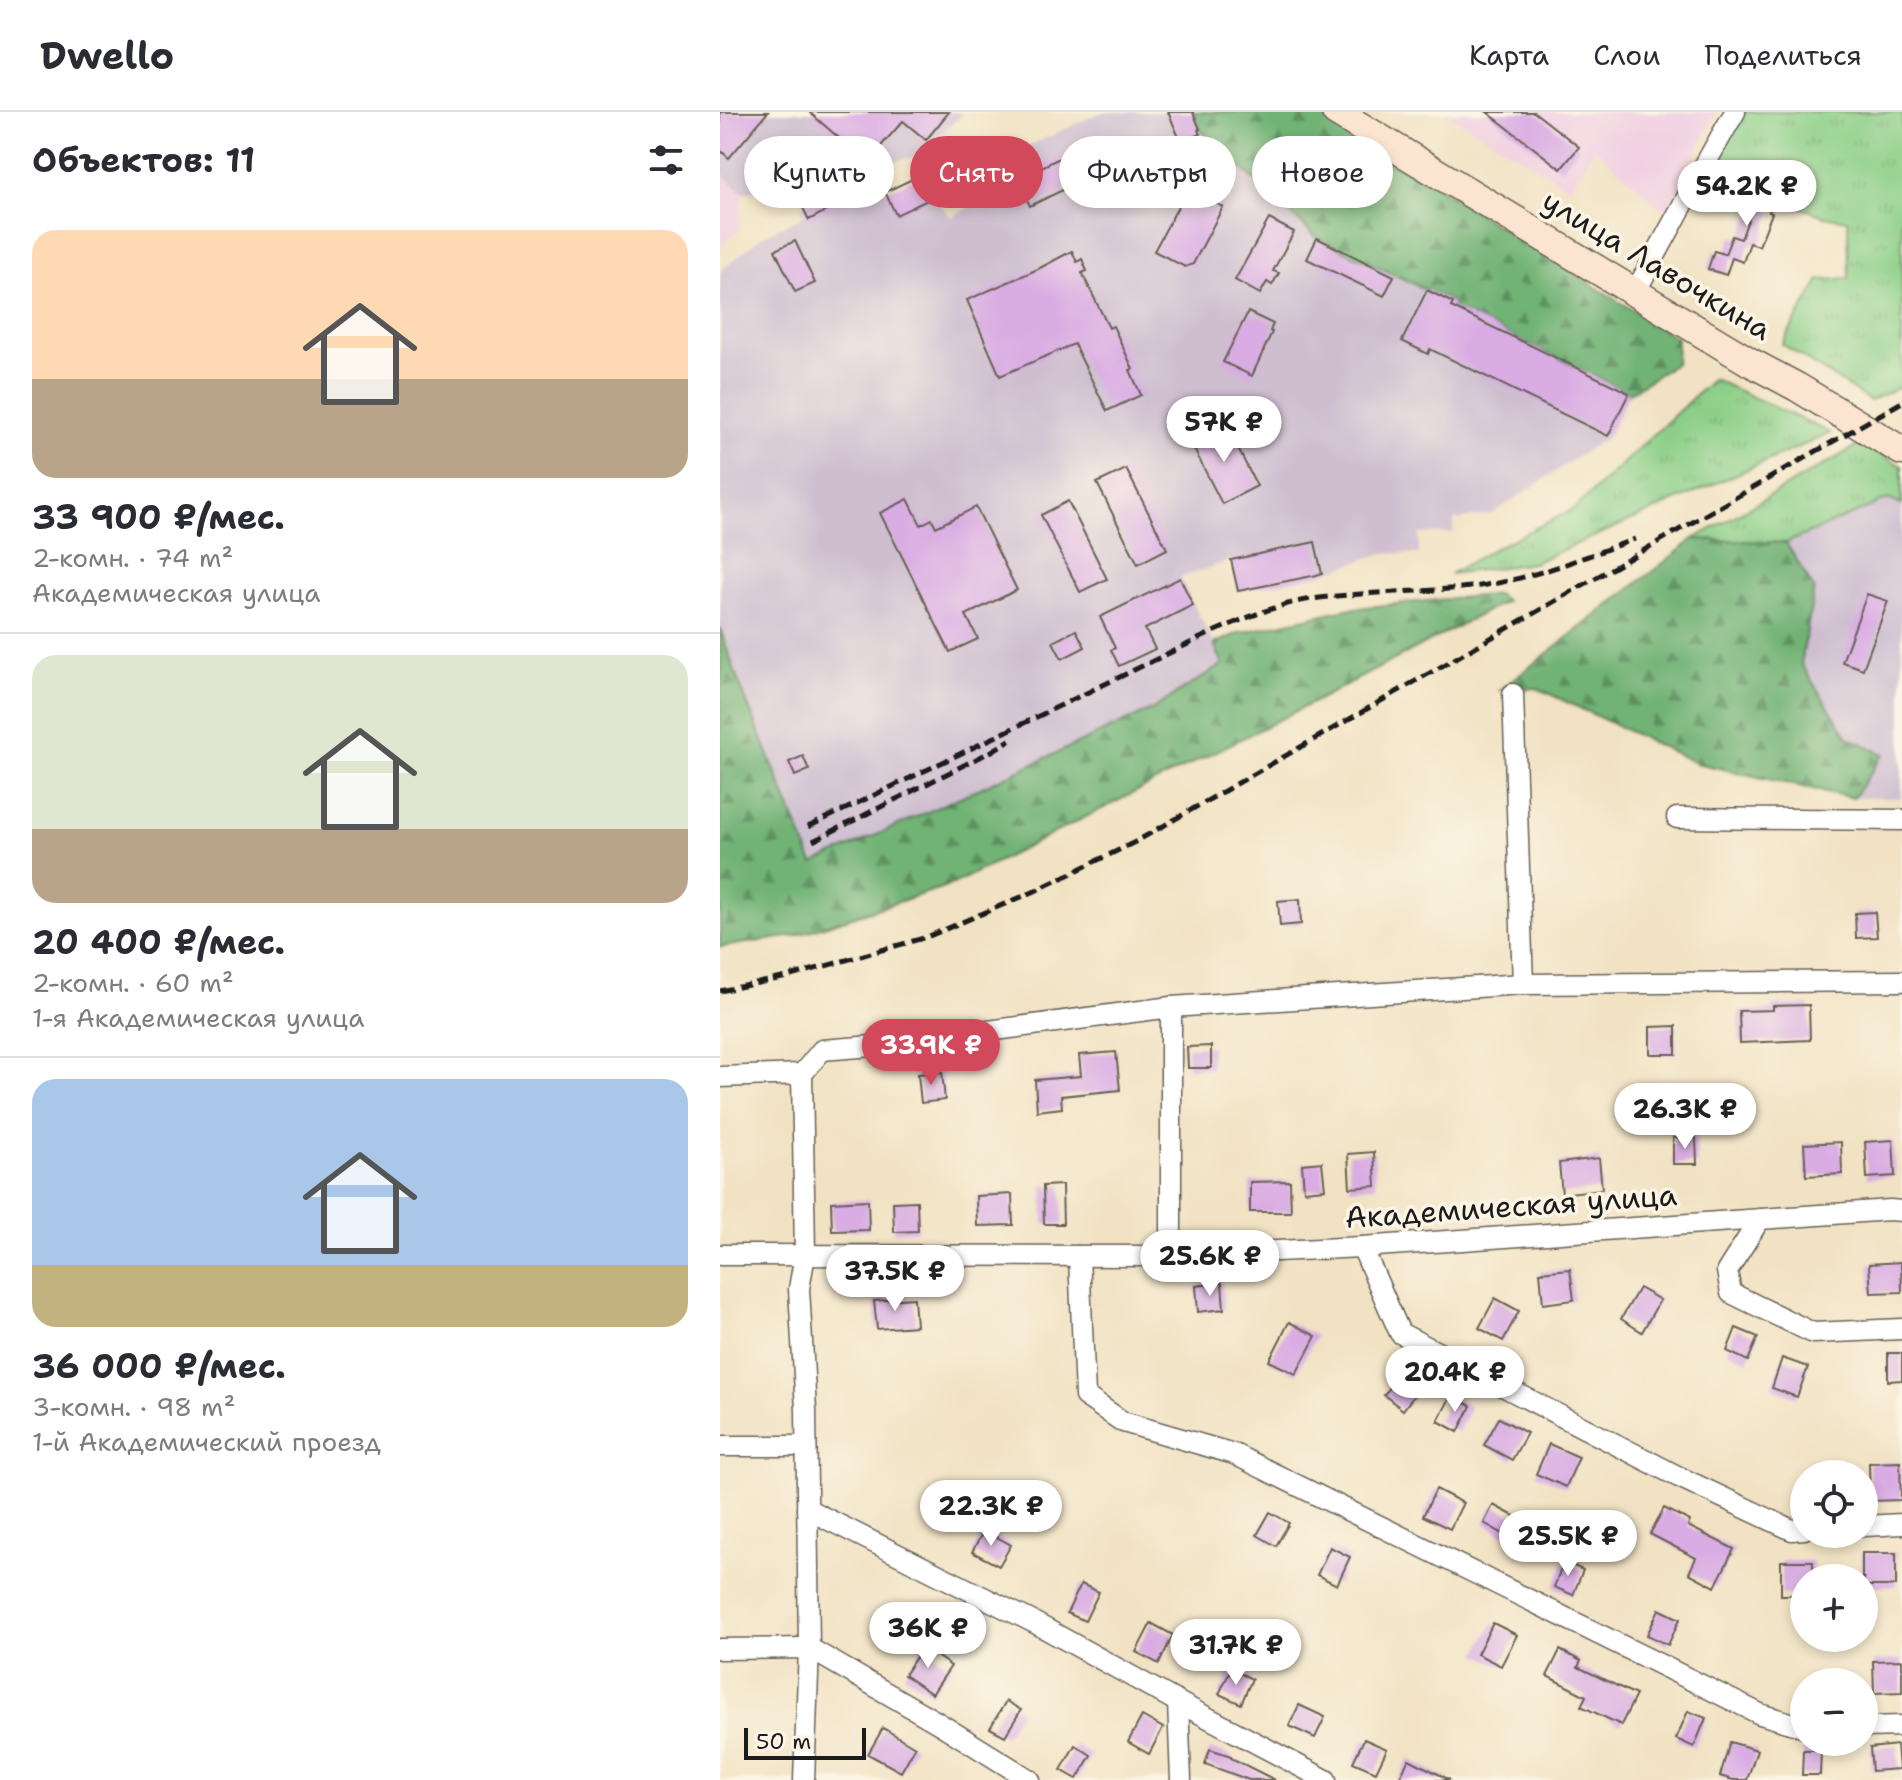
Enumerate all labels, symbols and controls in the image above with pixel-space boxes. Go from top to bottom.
text: Dwello [40,30,174,81]
text: Карта [1469,36,1549,74]
text: Слои [1593,36,1660,74]
text: Поделиться [1704,36,1862,74]
chip: Купить [744,136,894,208]
chip: Снять [910,136,1043,208]
chip: Фильтры [1059,136,1236,208]
chip: Новое [1252,136,1393,208]
text: Объектов: 11 [32,137,255,183]
icon: filters [644,138,688,182]
pin: 54.2K ₽ [1673,160,1821,228]
text: 54.2K ₽ [1695,168,1799,203]
street label: улица Лавочкина [1535,180,1780,350]
icon: home [288,282,432,426]
pin: 57K ₽ [1168,396,1280,464]
text: 57K ₽ [1185,404,1263,439]
text: 33 900 ₽/мес. [32,494,285,540]
text: 2-комн. · 74 m² [32,540,233,575]
text: Академическая улица [32,575,320,610]
icon: home [288,707,432,851]
text: 20 400 ₽/мес. [32,919,285,965]
text: 2-комн. · 60 m² [32,965,234,1000]
text: 1-я Академическая улица [32,1000,364,1035]
pin: 33.9K ₽ [857,1019,1005,1087]
text: 33.9K ₽ [880,1027,982,1062]
pin: 26.3K ₽ [1611,1083,1759,1151]
text: 26.3K ₽ [1632,1091,1738,1126]
icon: home [288,1131,432,1275]
street label: Академическая улица [1344,1174,1679,1238]
pin: 25.6K ₽ [1136,1230,1284,1298]
text: 25.6K ₽ [1158,1238,1262,1273]
pin: 37.5K ₽ [821,1245,969,1313]
text: 37.5K ₽ [844,1253,946,1288]
text: 36 000 ₽/мес. [32,1343,286,1389]
pin: 20.4K ₽ [1381,1346,1529,1414]
text: 20.4K ₽ [1403,1354,1507,1389]
text: 3-комн. · 98 m² [32,1389,235,1424]
text: 1-й Академический проезд [32,1424,381,1459]
map controls [1790,1460,1878,1756]
button: locate [1790,1460,1878,1548]
pin: 22.3K ₽ [917,1480,1065,1548]
text: 22.3K ₽ [938,1488,1044,1523]
pin: 25.5K ₽ [1494,1510,1642,1578]
text: 25.5K ₽ [1517,1518,1619,1553]
button: + [1790,1564,1878,1652]
pin: 36K ₽ [872,1602,984,1670]
text: 36K ₽ [887,1610,969,1645]
pin: 31.7K ₽ [1162,1619,1310,1687]
text: 31.7K ₽ [1188,1627,1284,1662]
button: − [1790,1668,1878,1756]
scale bar [744,1724,866,1760]
text: 50 m [756,1727,811,1756]

